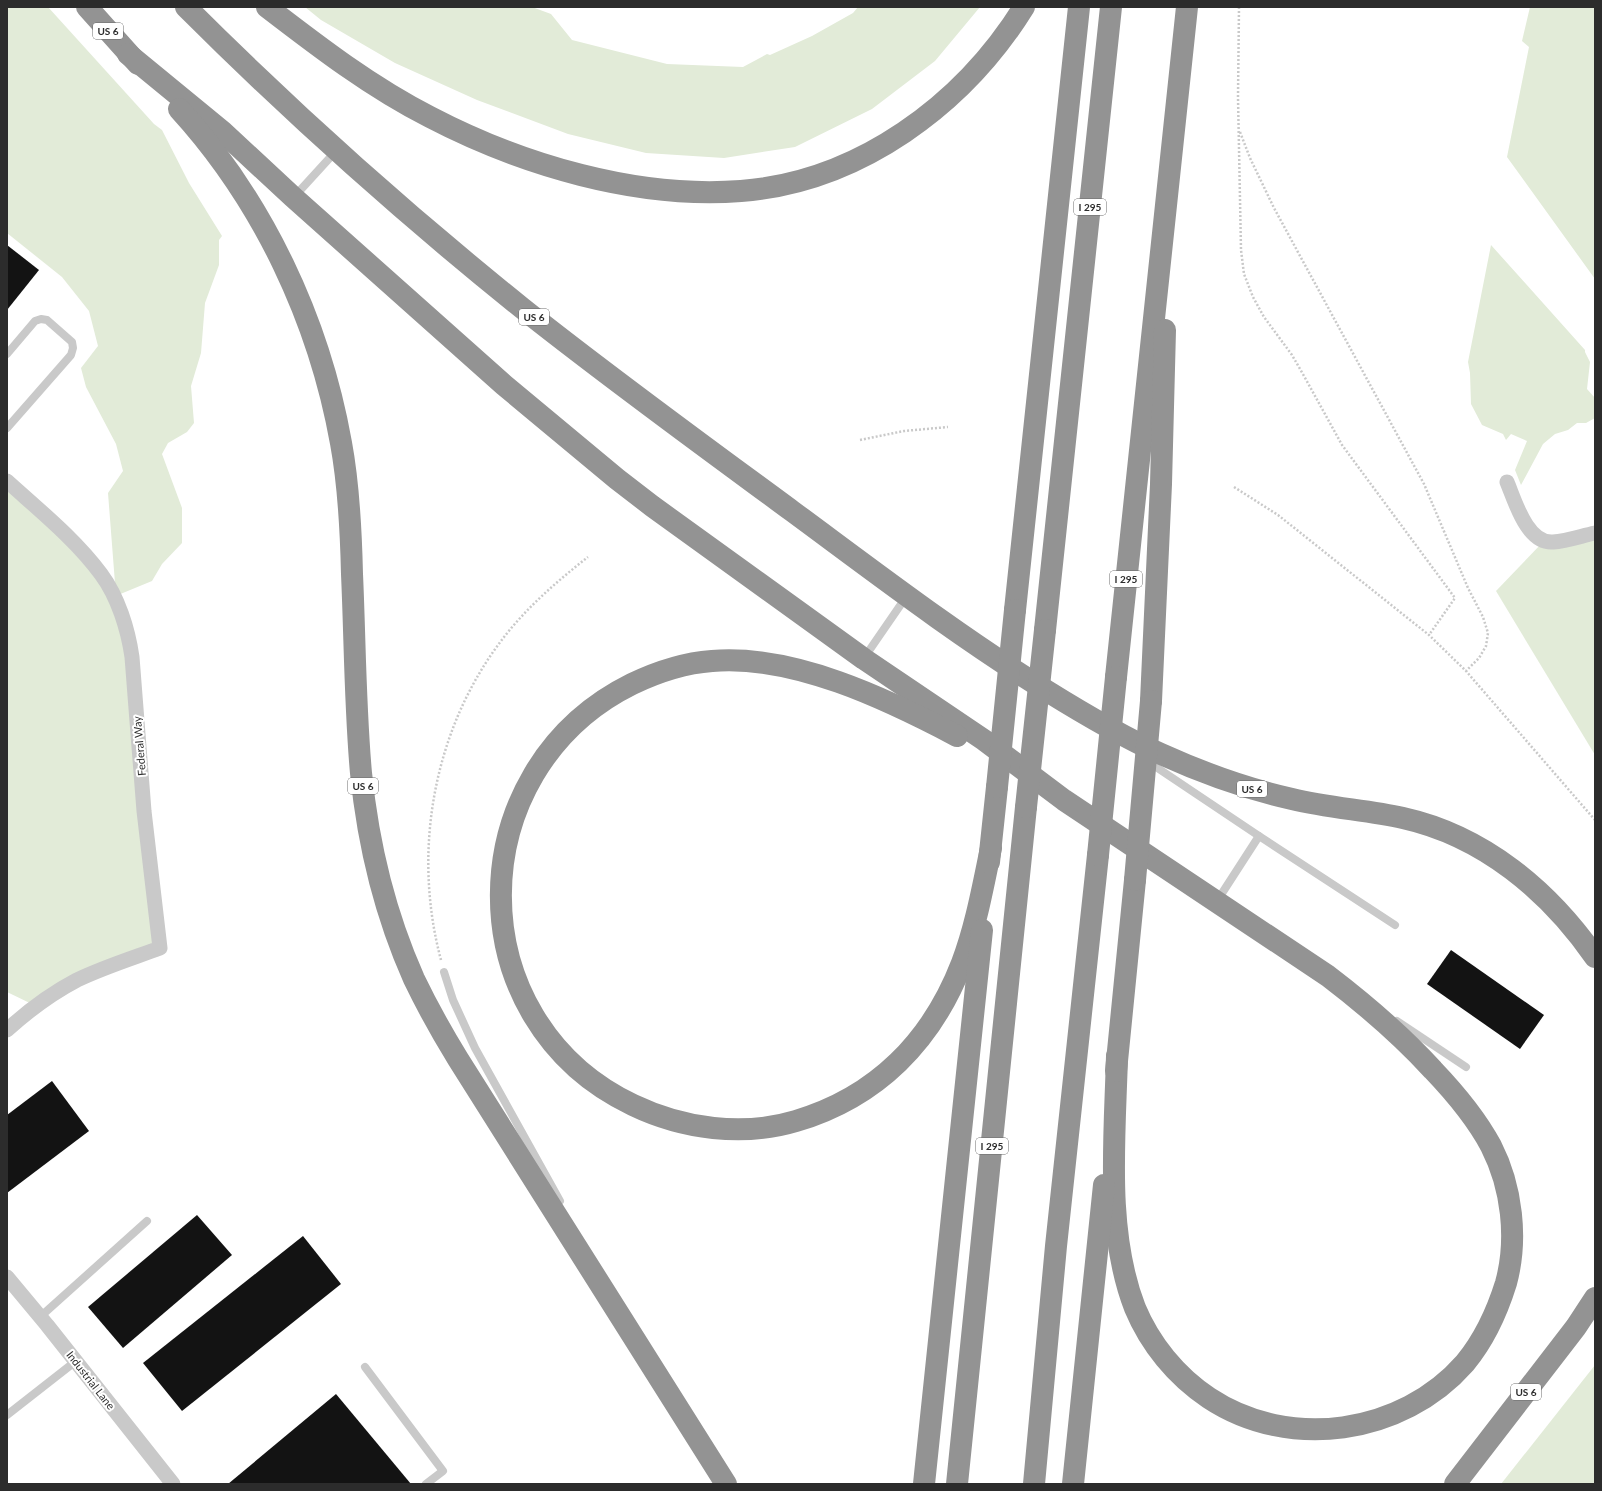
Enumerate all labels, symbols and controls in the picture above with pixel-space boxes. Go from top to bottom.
road number: US 6 [93,23,123,39]
road number: I 295 [1074,199,1106,215]
road number: US 6 [519,309,549,325]
road number: I 295 [1110,571,1142,587]
street label: Federal Way [130,715,148,776]
road number: US 6 [348,778,378,794]
road number: US 6 [1237,781,1267,797]
road number: I 295 [976,1138,1008,1154]
street label: Industrial Lane [64,1348,118,1412]
road number: US 6 [1511,1384,1541,1400]

